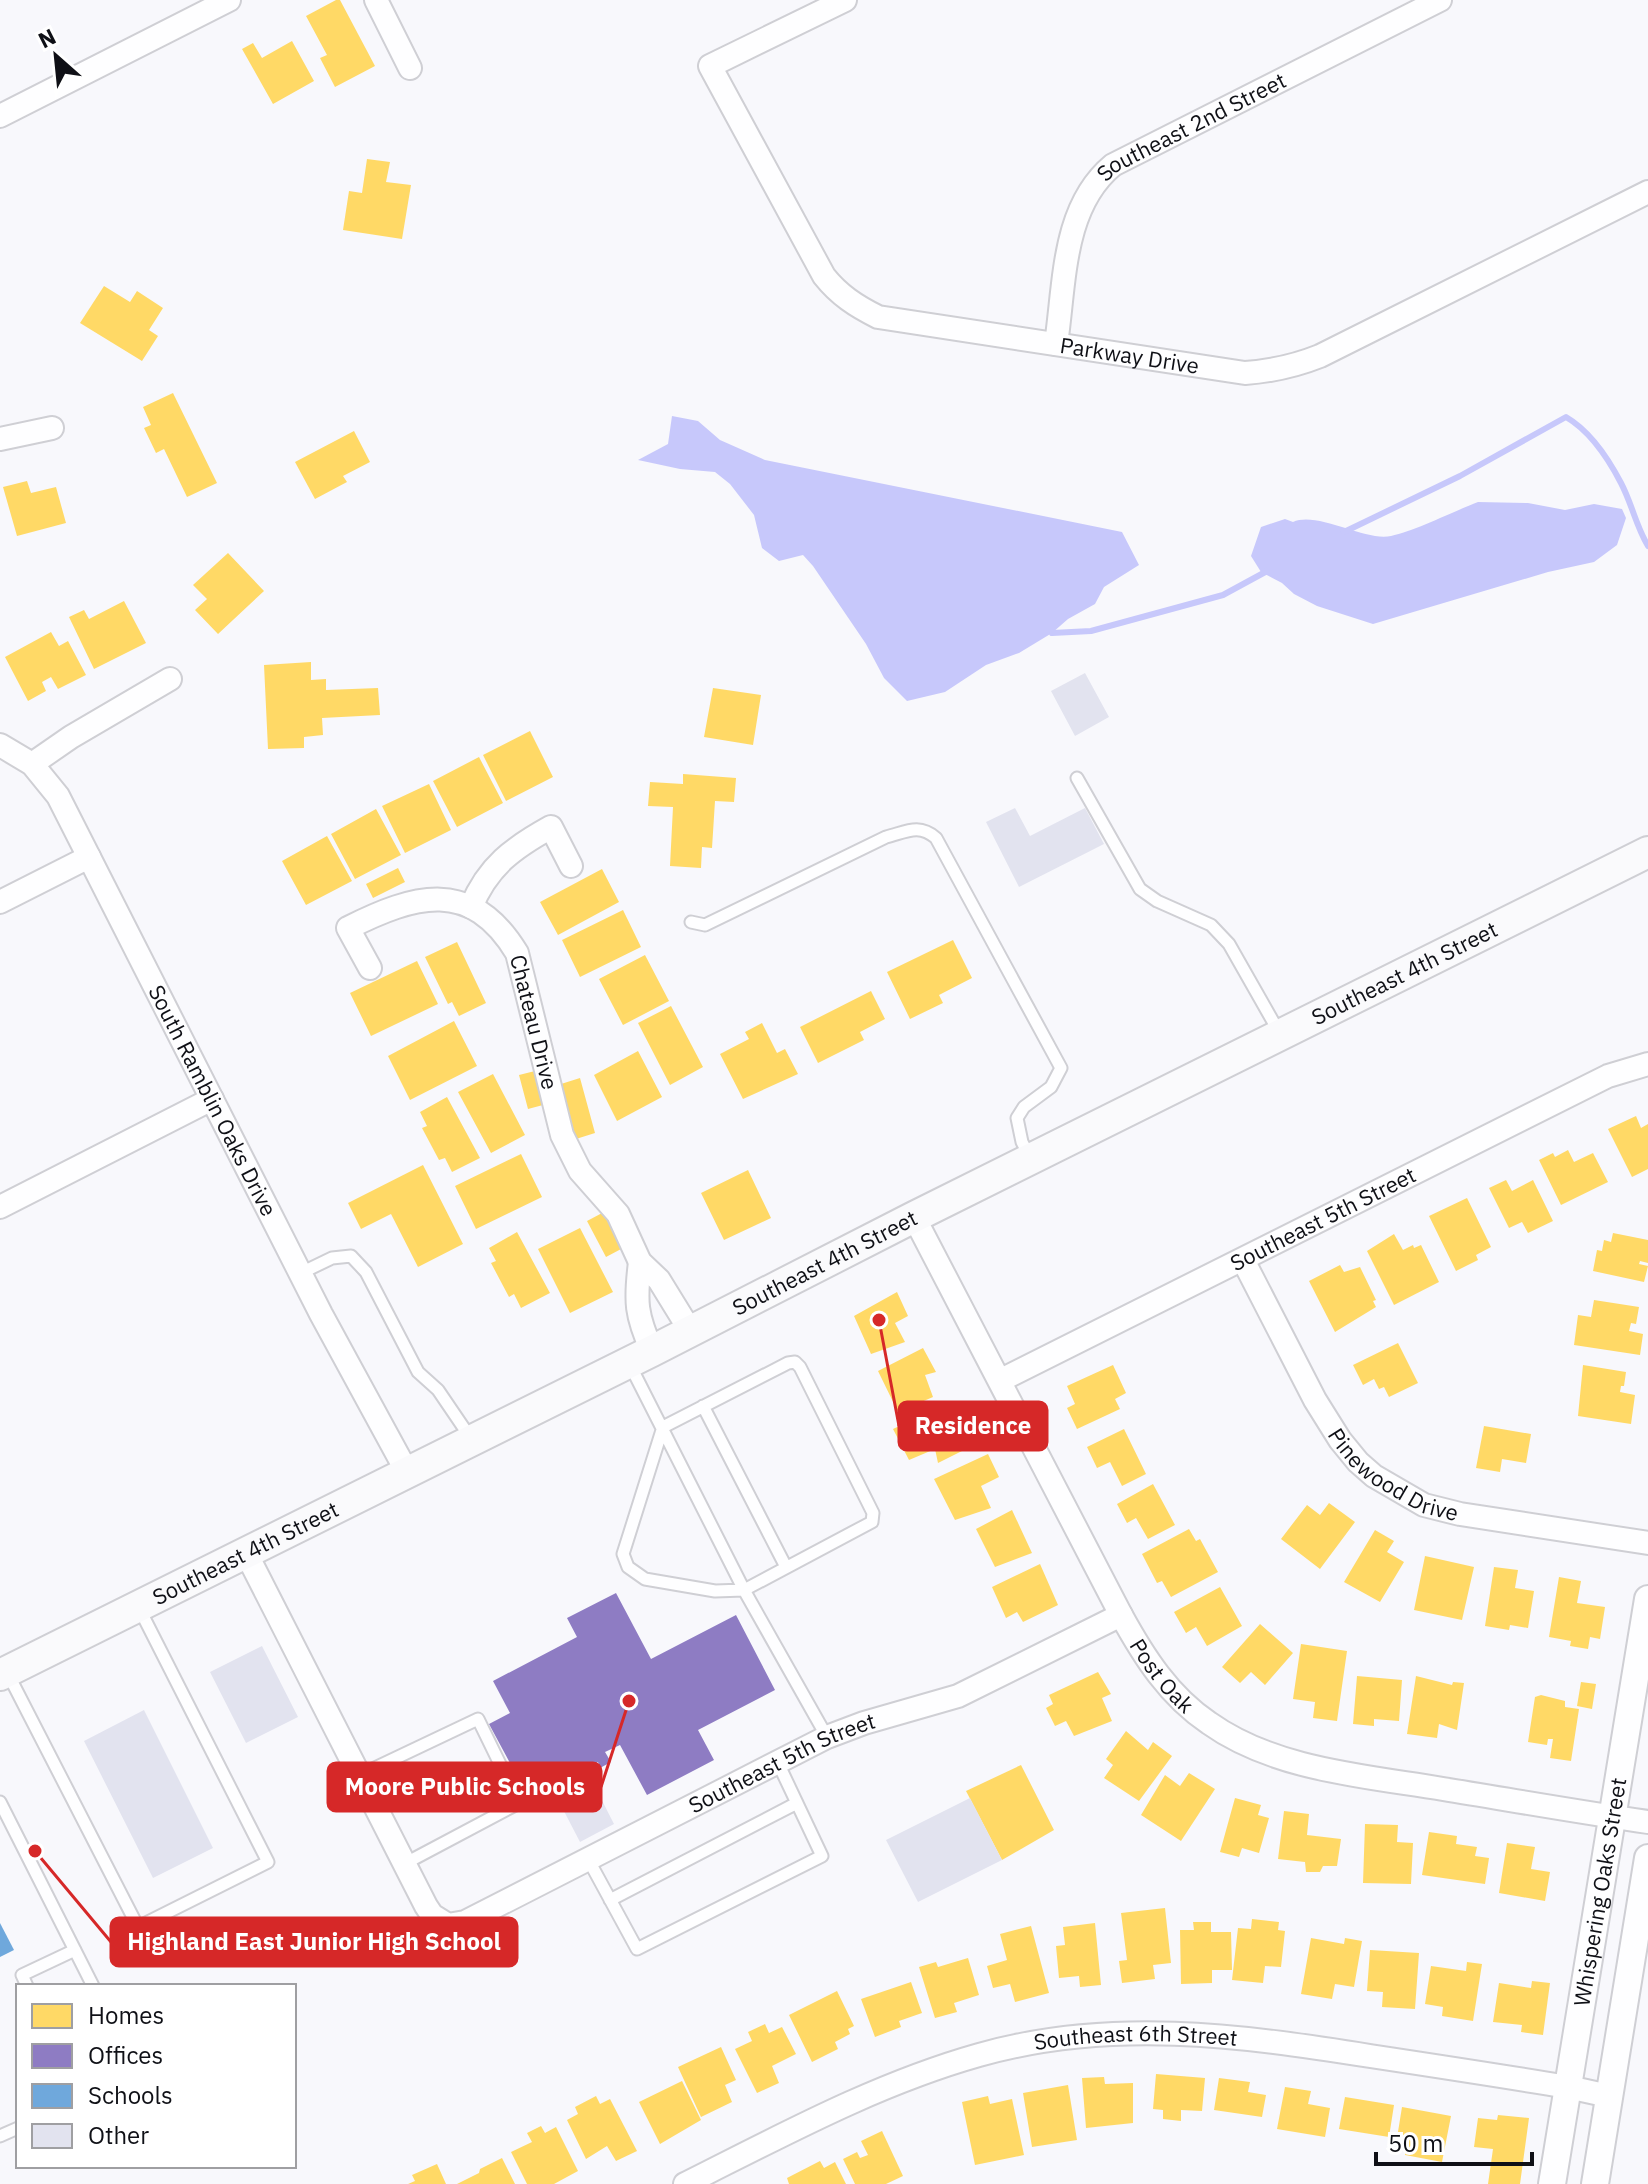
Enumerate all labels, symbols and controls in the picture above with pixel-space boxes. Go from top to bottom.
north arrow [16,16,96,96]
text: N [33,21,60,54]
street label: Southeast 2nd Street [1090,65,1291,187]
street label: Parkway Drive [1058,330,1201,380]
street label: Southeast 4th Street [1306,914,1502,1031]
street label: Chateau Drive [504,951,565,1092]
street label: South Ramblin Oaks Drive [142,980,284,1221]
street label: Southeast 5th Street [1225,1160,1420,1277]
street label: Southeast 4th Street [727,1203,922,1322]
callout: Residence [899,1402,1047,1450]
text: Residence [915,1409,1031,1441]
street label: Pinewood Drive [1322,1422,1461,1527]
street label: Southeast 4th Street [147,1494,343,1611]
street label: Post Oak [1124,1633,1201,1719]
street label: Southeast 5th Street [683,1706,878,1819]
callout: Moore Public Schools [328,1763,601,1811]
text: Moore Public Schools [345,1770,585,1802]
street label: Whispering Oaks Street [1566,1775,1632,2008]
callout: Highland East Junior High School [111,1918,517,1966]
text: Highland East Junior High School [127,1925,501,1957]
legend [16,1984,296,2168]
text: Homes [88,1999,164,2031]
street label: Southeast 6th Street [1031,2018,1239,2056]
text: Offices [88,2039,163,2071]
text: Schools [88,2079,173,2111]
scale bar [1376,2116,1532,2166]
text: Other [88,2119,149,2151]
text: 50 m [1388,2127,1443,2159]

